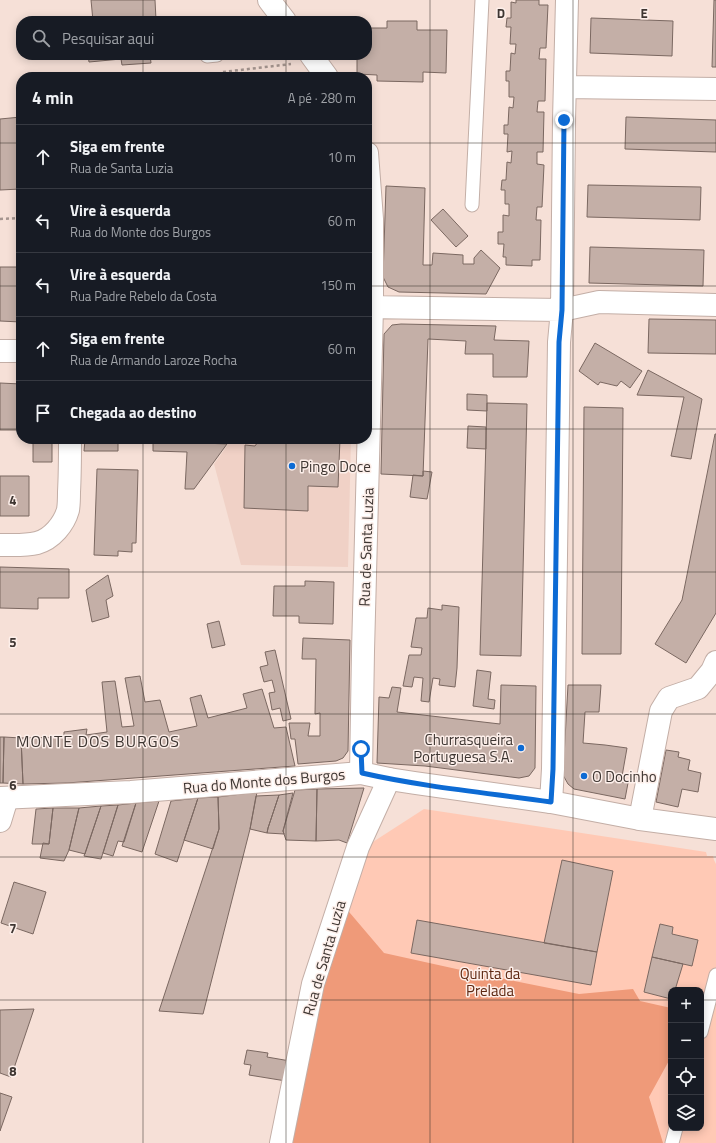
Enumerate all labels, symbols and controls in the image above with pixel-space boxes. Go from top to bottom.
text: D [497,3,505,23]
text: E [640,3,648,23]
search box [16,16,372,60]
icon: search [30,27,52,49]
text: Pesquisar aqui [62,27,154,50]
text: 4 min [32,85,73,111]
text: A pé · 280 m [288,88,356,108]
route end [555,111,573,129]
text: Siga em frente [70,135,165,158]
icon: ahead [32,146,54,168]
text: 10 m [328,147,356,167]
text: Rua de Santa Luzia [70,158,173,178]
text: Vire à esquerda [70,199,171,222]
icon: left [32,210,54,232]
text: 60 m [328,211,356,231]
text: Rua do Monte dos Burgos [70,222,211,242]
text: Vire à esquerda [70,263,171,286]
icon: left [32,274,54,296]
text: 150 m [320,275,356,295]
text: Rua Padre Rebelo da Costa [70,286,217,306]
text: Siga em frente [70,327,165,350]
icon: ahead [32,338,54,360]
text: 60 m [328,339,356,359]
text: Rua de Armando Laroze Rocha [70,350,237,370]
text: Chegada ao destino [70,401,196,424]
icon: arrive [32,402,54,424]
place label: Pingo Doce [300,455,371,478]
marker: Pingo Doce [287,461,297,471]
street label: Rua de Santa Luzia [352,487,380,607]
text: 4 [9,490,17,510]
text: 5 [9,632,17,652]
place label: Churrasqueira Portuguesa S.A. [413,728,513,768]
district label: MONTE DOS BURGOS [16,729,180,753]
route start [352,740,370,758]
marker: Churrasqueira Portuguesa S.A. [516,743,526,753]
street label: Rua do Monte dos Burgos [182,762,346,800]
place label: O Docinho [592,765,657,788]
marker: O Docinho [579,771,589,781]
text: 6 [9,775,17,795]
street label: Rua de Santa Luzia [297,897,352,1018]
text: 7 [9,918,17,938]
park label: Quinta da Prelada [460,962,521,1002]
map controls [668,987,704,1131]
button: + [668,987,704,1023]
button: − [668,1023,704,1059]
button: locate [668,1059,704,1095]
text: 8 [9,1061,17,1081]
button: layers [668,1095,704,1131]

